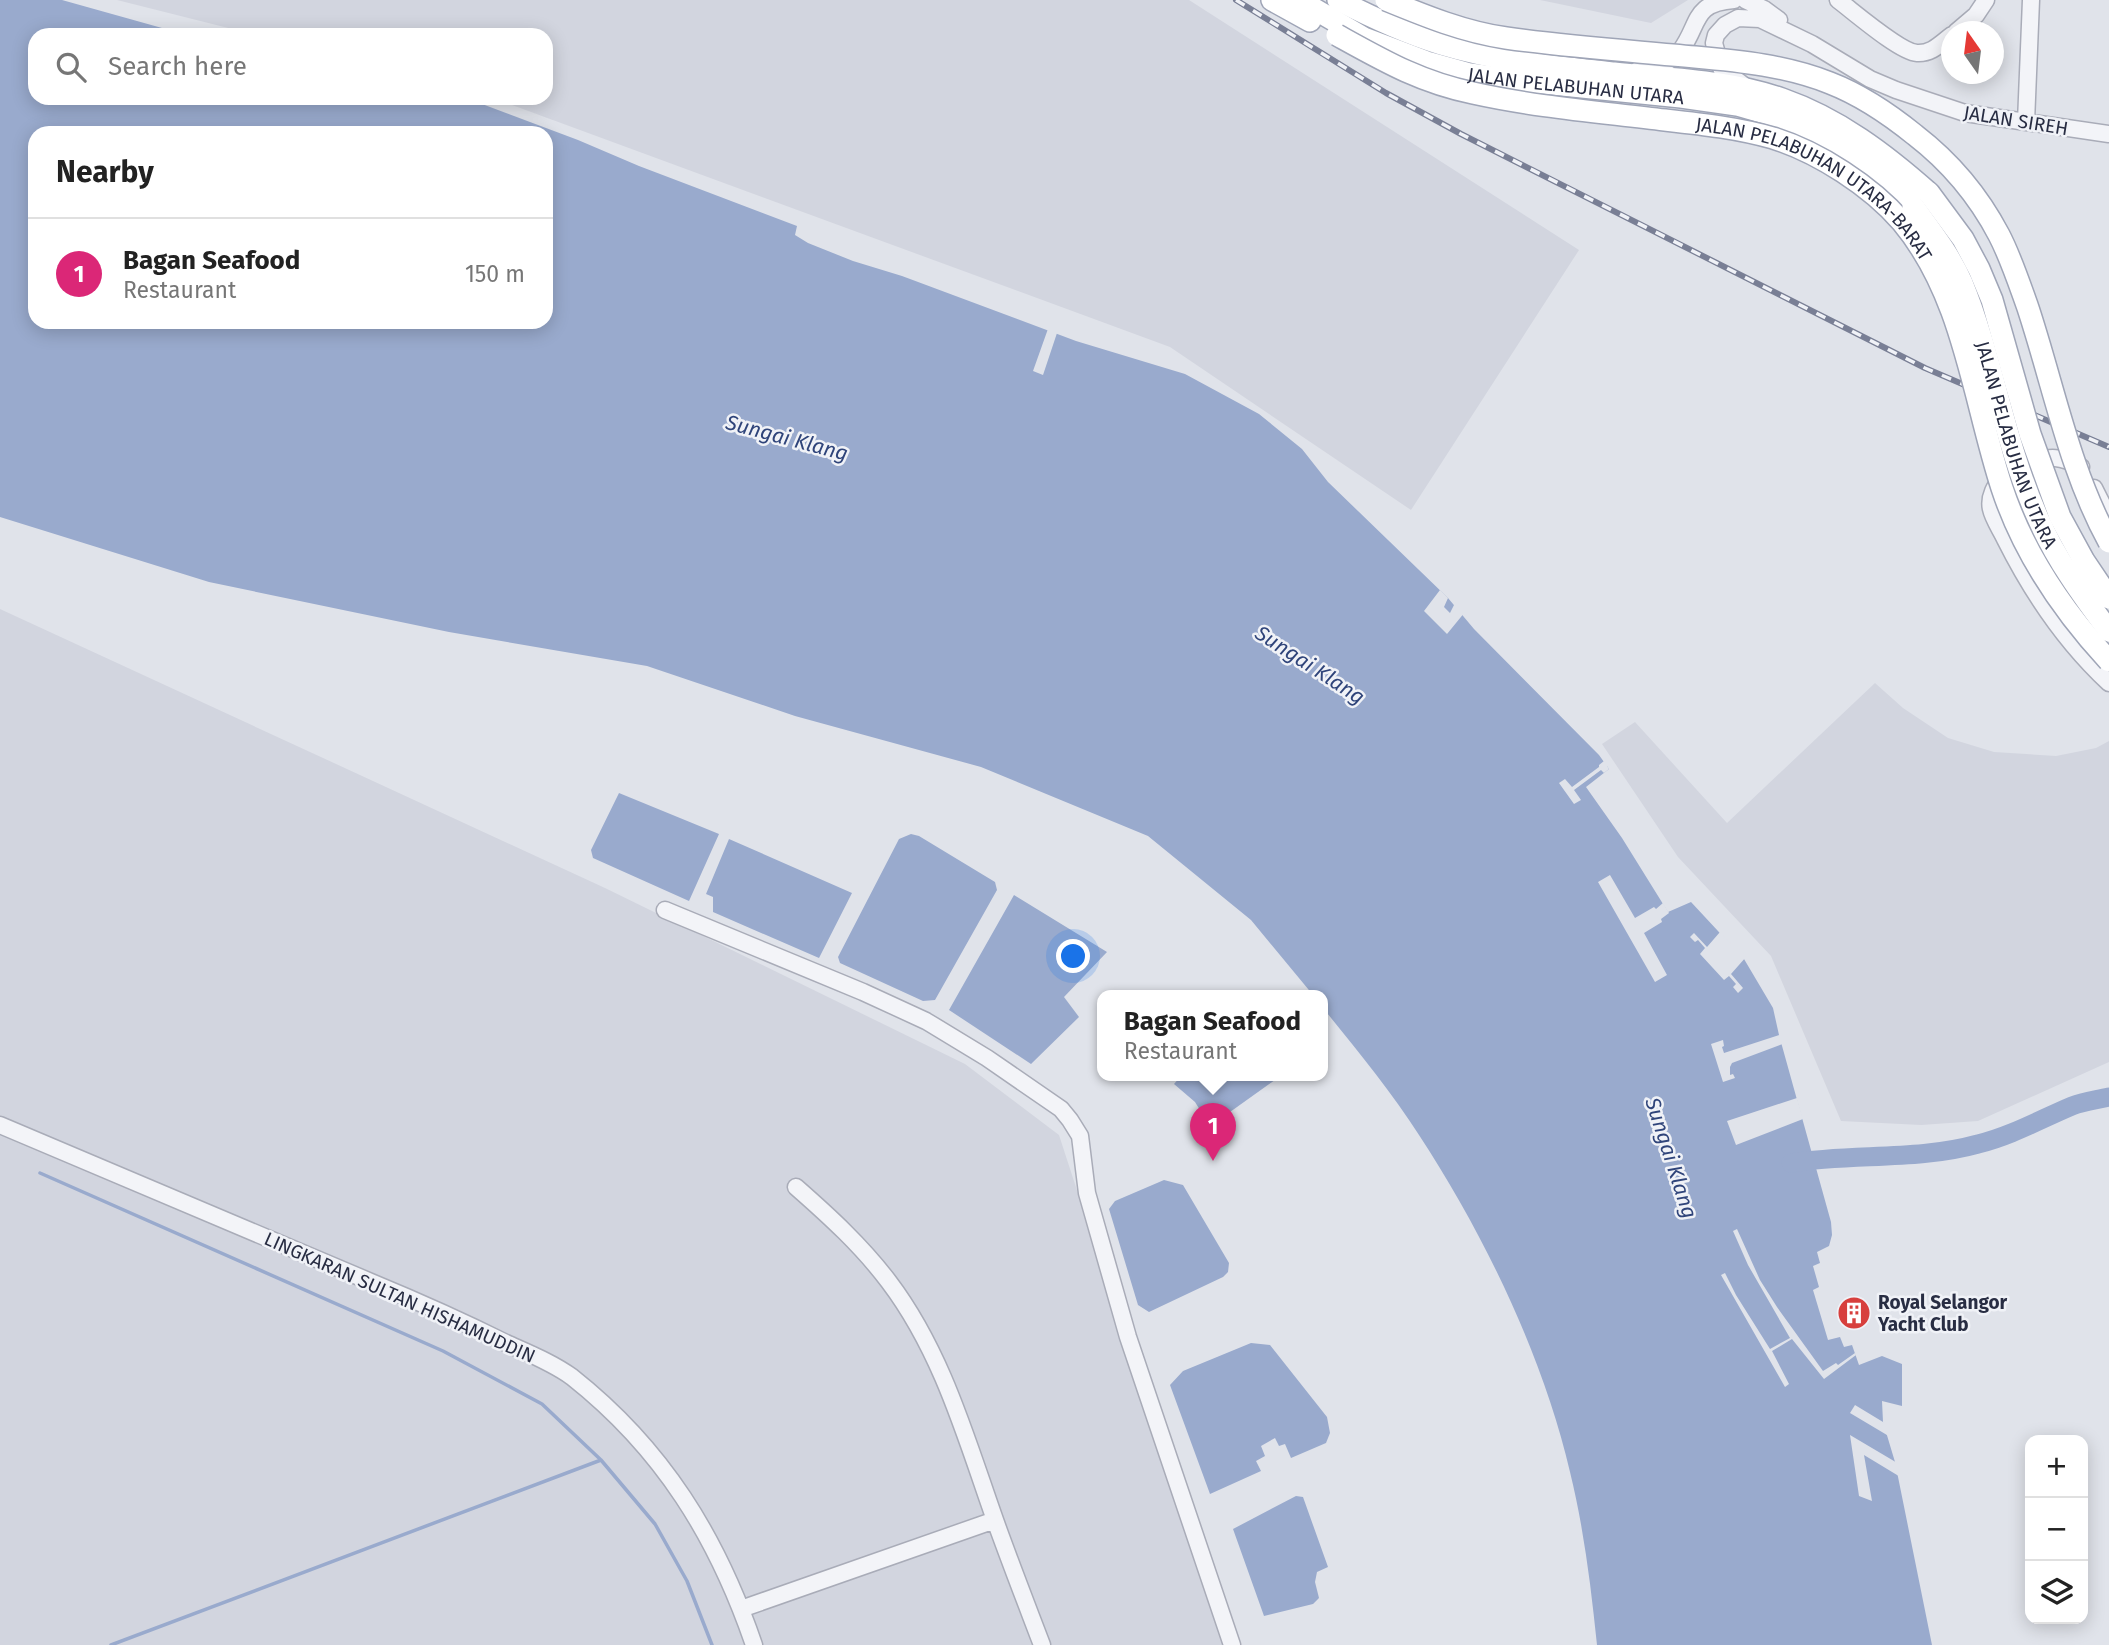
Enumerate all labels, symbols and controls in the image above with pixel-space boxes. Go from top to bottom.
north arrow [1941,21,2004,84]
search box [28,28,553,105]
icon: search [52,48,90,86]
text: Search here [108,51,247,82]
street label: JALAN PELABUHAN UTARA [1466,63,1685,109]
street label: JALAN SIREH [1962,101,2070,140]
street label: JALAN PELABUHAN UTARA-BARAT [1695,113,1937,265]
text: Nearby [56,154,154,190]
text: Bagan Seafood [123,245,300,276]
text: 1 [74,260,84,288]
text: 150 m [465,260,525,288]
text: Restaurant [123,276,236,304]
street label: JALAN PELABUHAN UTARA [1971,338,2062,552]
water label: Sungai Klang [722,409,851,467]
water label: Sungai Klang [1249,619,1370,710]
your location [1056,939,1090,973]
popup [1097,990,1328,1081]
text: Bagan Seafood [1124,1006,1301,1037]
text: Restaurant [1124,1037,1237,1065]
water label: Sungai Klang [1639,1093,1703,1222]
pin: 1 [1190,1103,1236,1161]
street label: LINGKARAN SULTAN HISHAMUDDIN [261,1227,539,1368]
place label: Royal Selangor Yacht Club [1877,1291,2008,1336]
building icon: Royal Selangor Yacht Club [1835,1294,1873,1332]
map controls [2025,1435,2088,1624]
button: + [2025,1435,2088,1498]
button: − [2025,1498,2088,1561]
button: layers [2025,1561,2088,1624]

